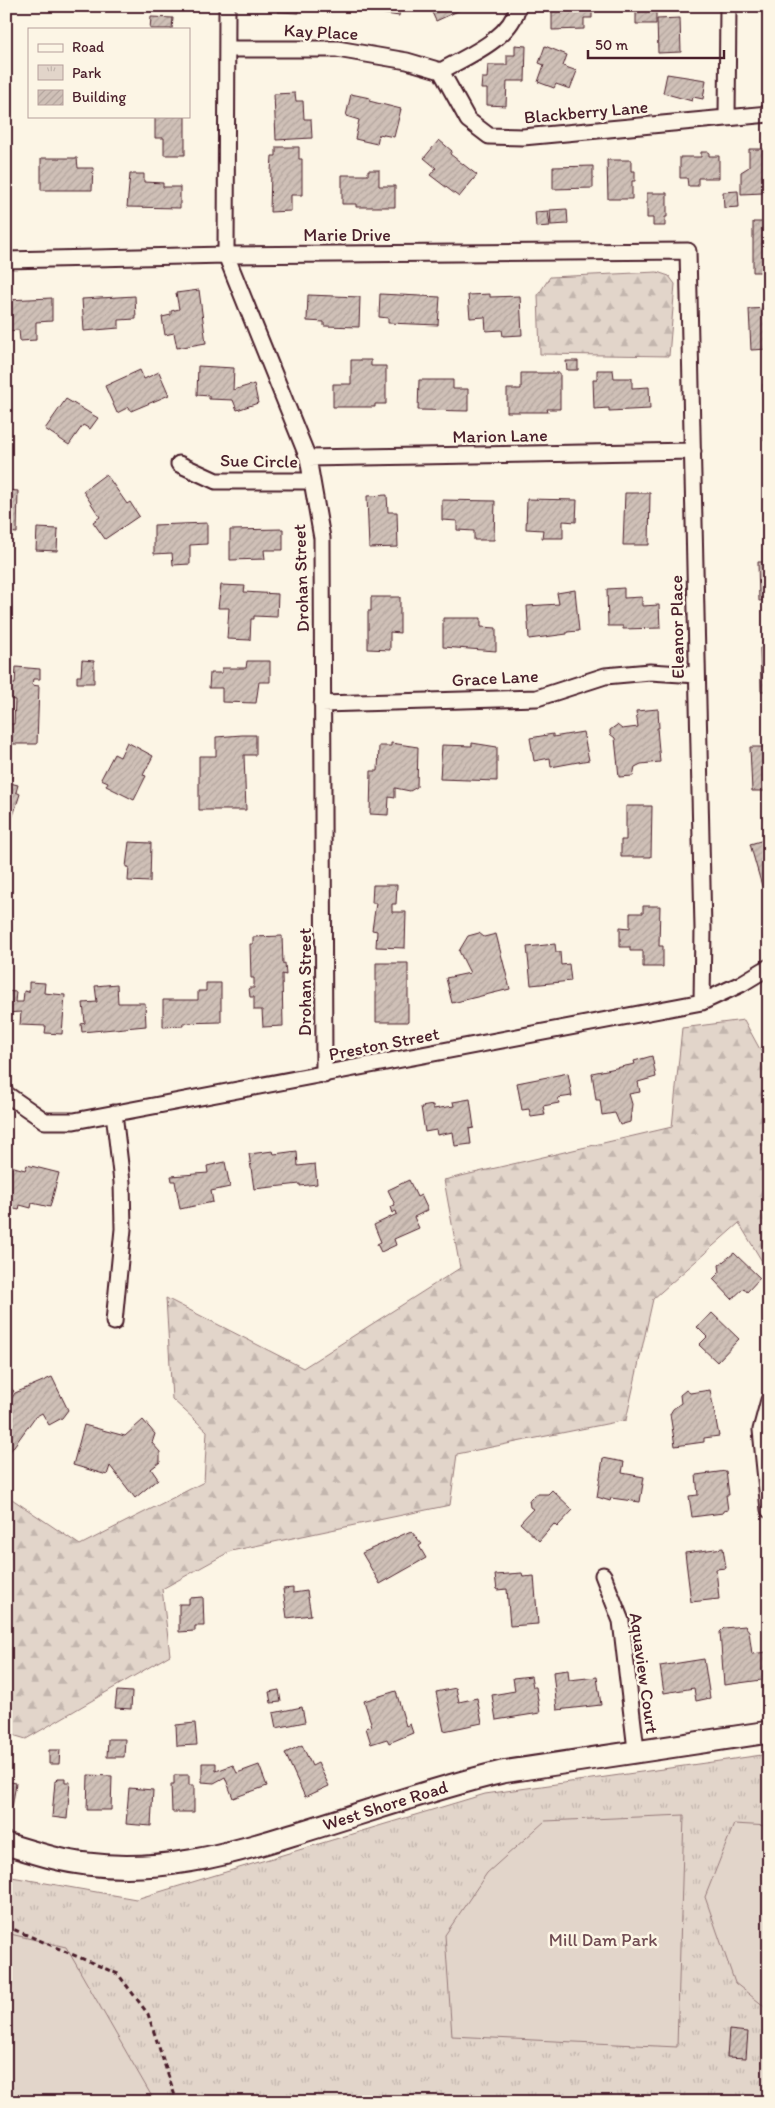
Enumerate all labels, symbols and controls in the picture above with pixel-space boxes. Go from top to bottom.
street label: Kay Place [283,19,359,45]
legend [28,28,190,118]
scale bar [588,28,724,60]
text: 50 m [595,36,628,54]
text: Road [72,38,105,56]
text: Park [72,64,102,82]
text: Building [72,88,126,106]
street label: Blackberry Lane [523,96,649,128]
street label: Marie Drive [303,224,391,246]
street label: Marion Lane [452,424,548,448]
street label: Sue Circle [220,449,298,473]
street label: Drohan Street [288,523,314,632]
street label: Eleanor Place [665,575,689,679]
street label: Grace Lane [451,665,539,691]
street label: Drohan Street [294,928,316,1036]
street label: Preston Street [327,1022,441,1066]
street label: Aquaview Court [625,1611,663,1735]
street label: West Shore Road [320,1776,451,1836]
park label: Mill Dam Park [549,1929,657,1951]

